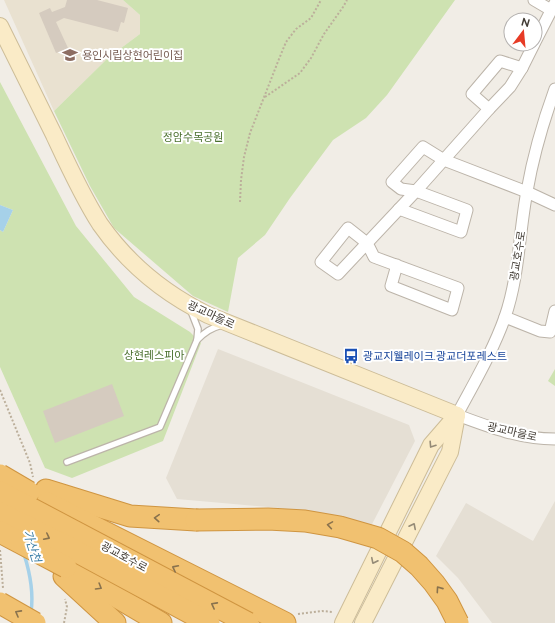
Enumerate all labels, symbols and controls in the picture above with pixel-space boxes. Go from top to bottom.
north arrow [503,12,543,52]
text: N [520,15,531,30]
school or university icon: 용인시립상현어린이집 [61,46,79,64]
place label: 용인시립상현어린이집 [82,49,183,62]
park label: 정암수목공원 [163,131,223,144]
street label: 광교호수로 [508,230,528,282]
street label: 광교마을로 [185,298,237,332]
bus stop icon: 광교지웰레이크.광교더포레스트 [342,347,360,365]
park label: 상현레스피아 [124,349,184,362]
place label: 광교지웰레이크.광교더포레스트 [363,350,507,363]
street label: 광교마을로 [486,420,538,444]
one-way arrow [430,441,437,448]
one-way arrow [154,513,160,522]
one-way arrow [327,521,333,530]
one-way arrow [408,523,415,530]
water label: 가산천 [20,528,44,566]
one-way arrow [43,532,51,540]
street label: 광교호수로 [99,539,149,575]
one-way arrow [371,557,379,565]
one-way arrow [172,565,180,573]
one-way arrow [95,582,102,589]
one-way arrow [436,586,444,593]
one-way arrow [211,602,218,609]
one-way arrow [15,610,22,618]

